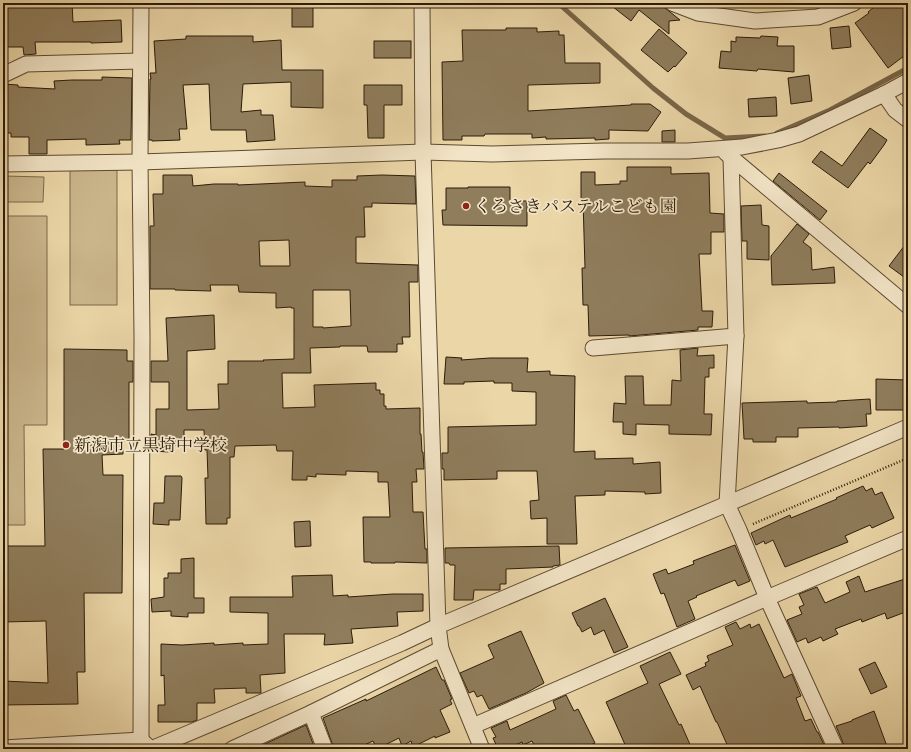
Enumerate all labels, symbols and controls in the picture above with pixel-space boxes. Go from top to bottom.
place label: くろさきパステルこども園 [474,195,677,218]
marker: くろさきパステルこども園 [461,201,471,211]
place label: 新潟市立黒埼中学校 [74,434,227,457]
marker: 新潟市立黒埼中学校 [61,440,71,450]

